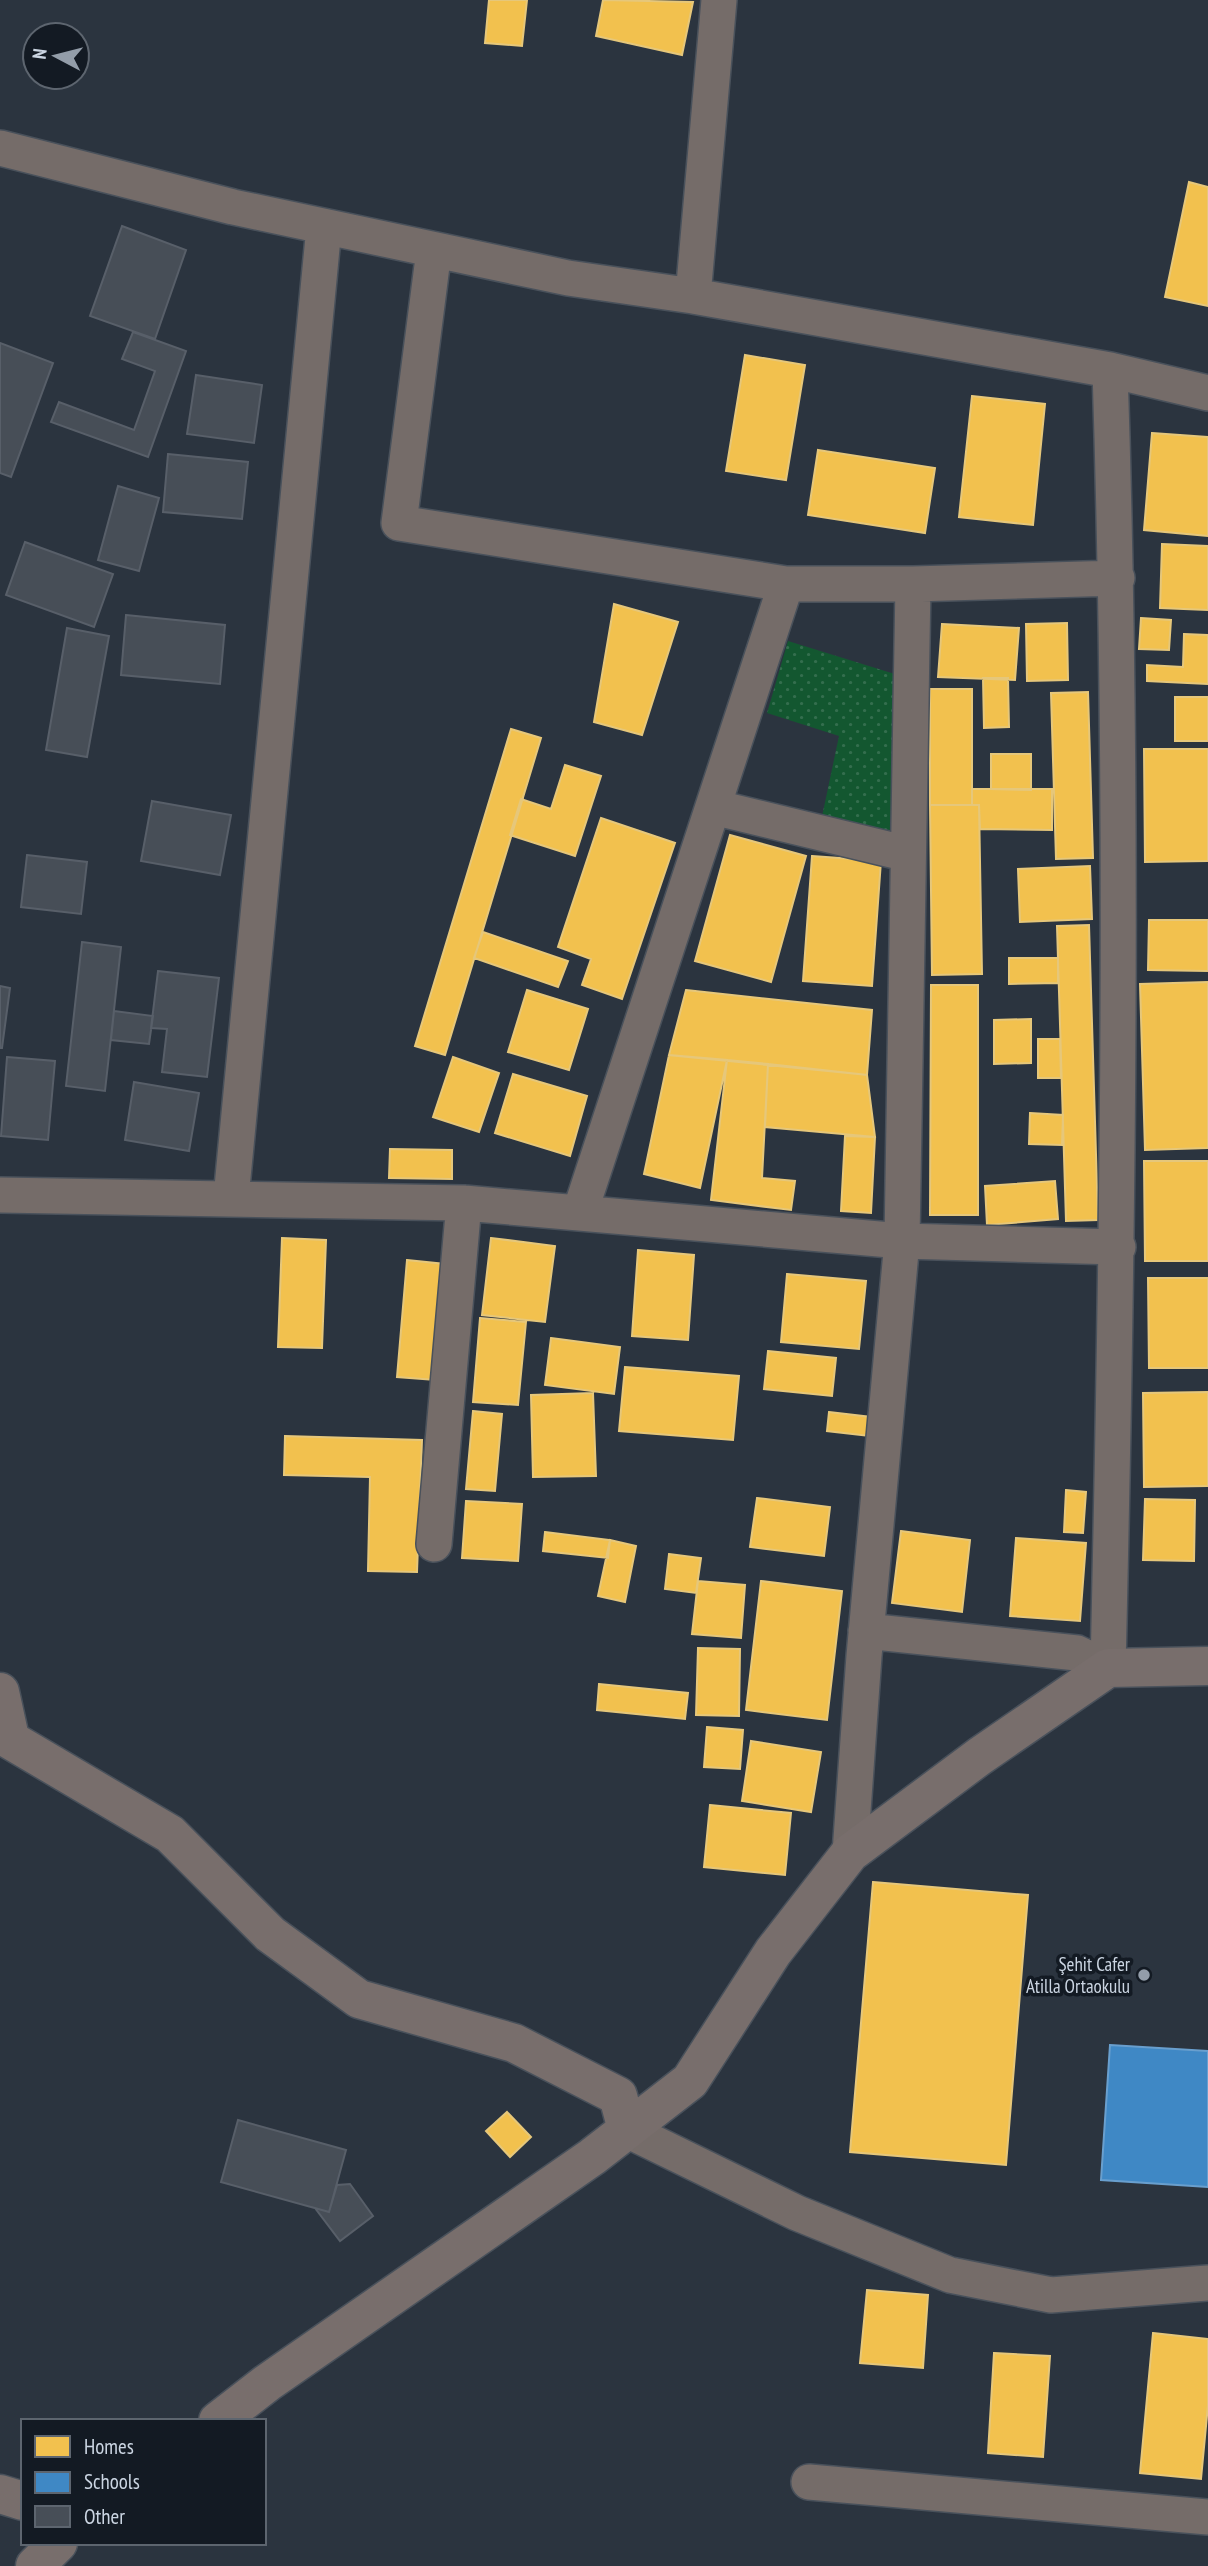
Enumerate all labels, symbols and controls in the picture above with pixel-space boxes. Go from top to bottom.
north arrow [21,21,91,91]
text: N [27,47,52,60]
place label: Şehit Cafer Atilla Ortaokulu [1026,1952,1131,1998]
marker: Şehit Cafer Atilla Ortaokulu [1136,1967,1152,1983]
legend [21,2419,266,2545]
text: Homes [84,2433,134,2460]
text: Schools [84,2468,140,2495]
text: Other [84,2503,125,2530]

